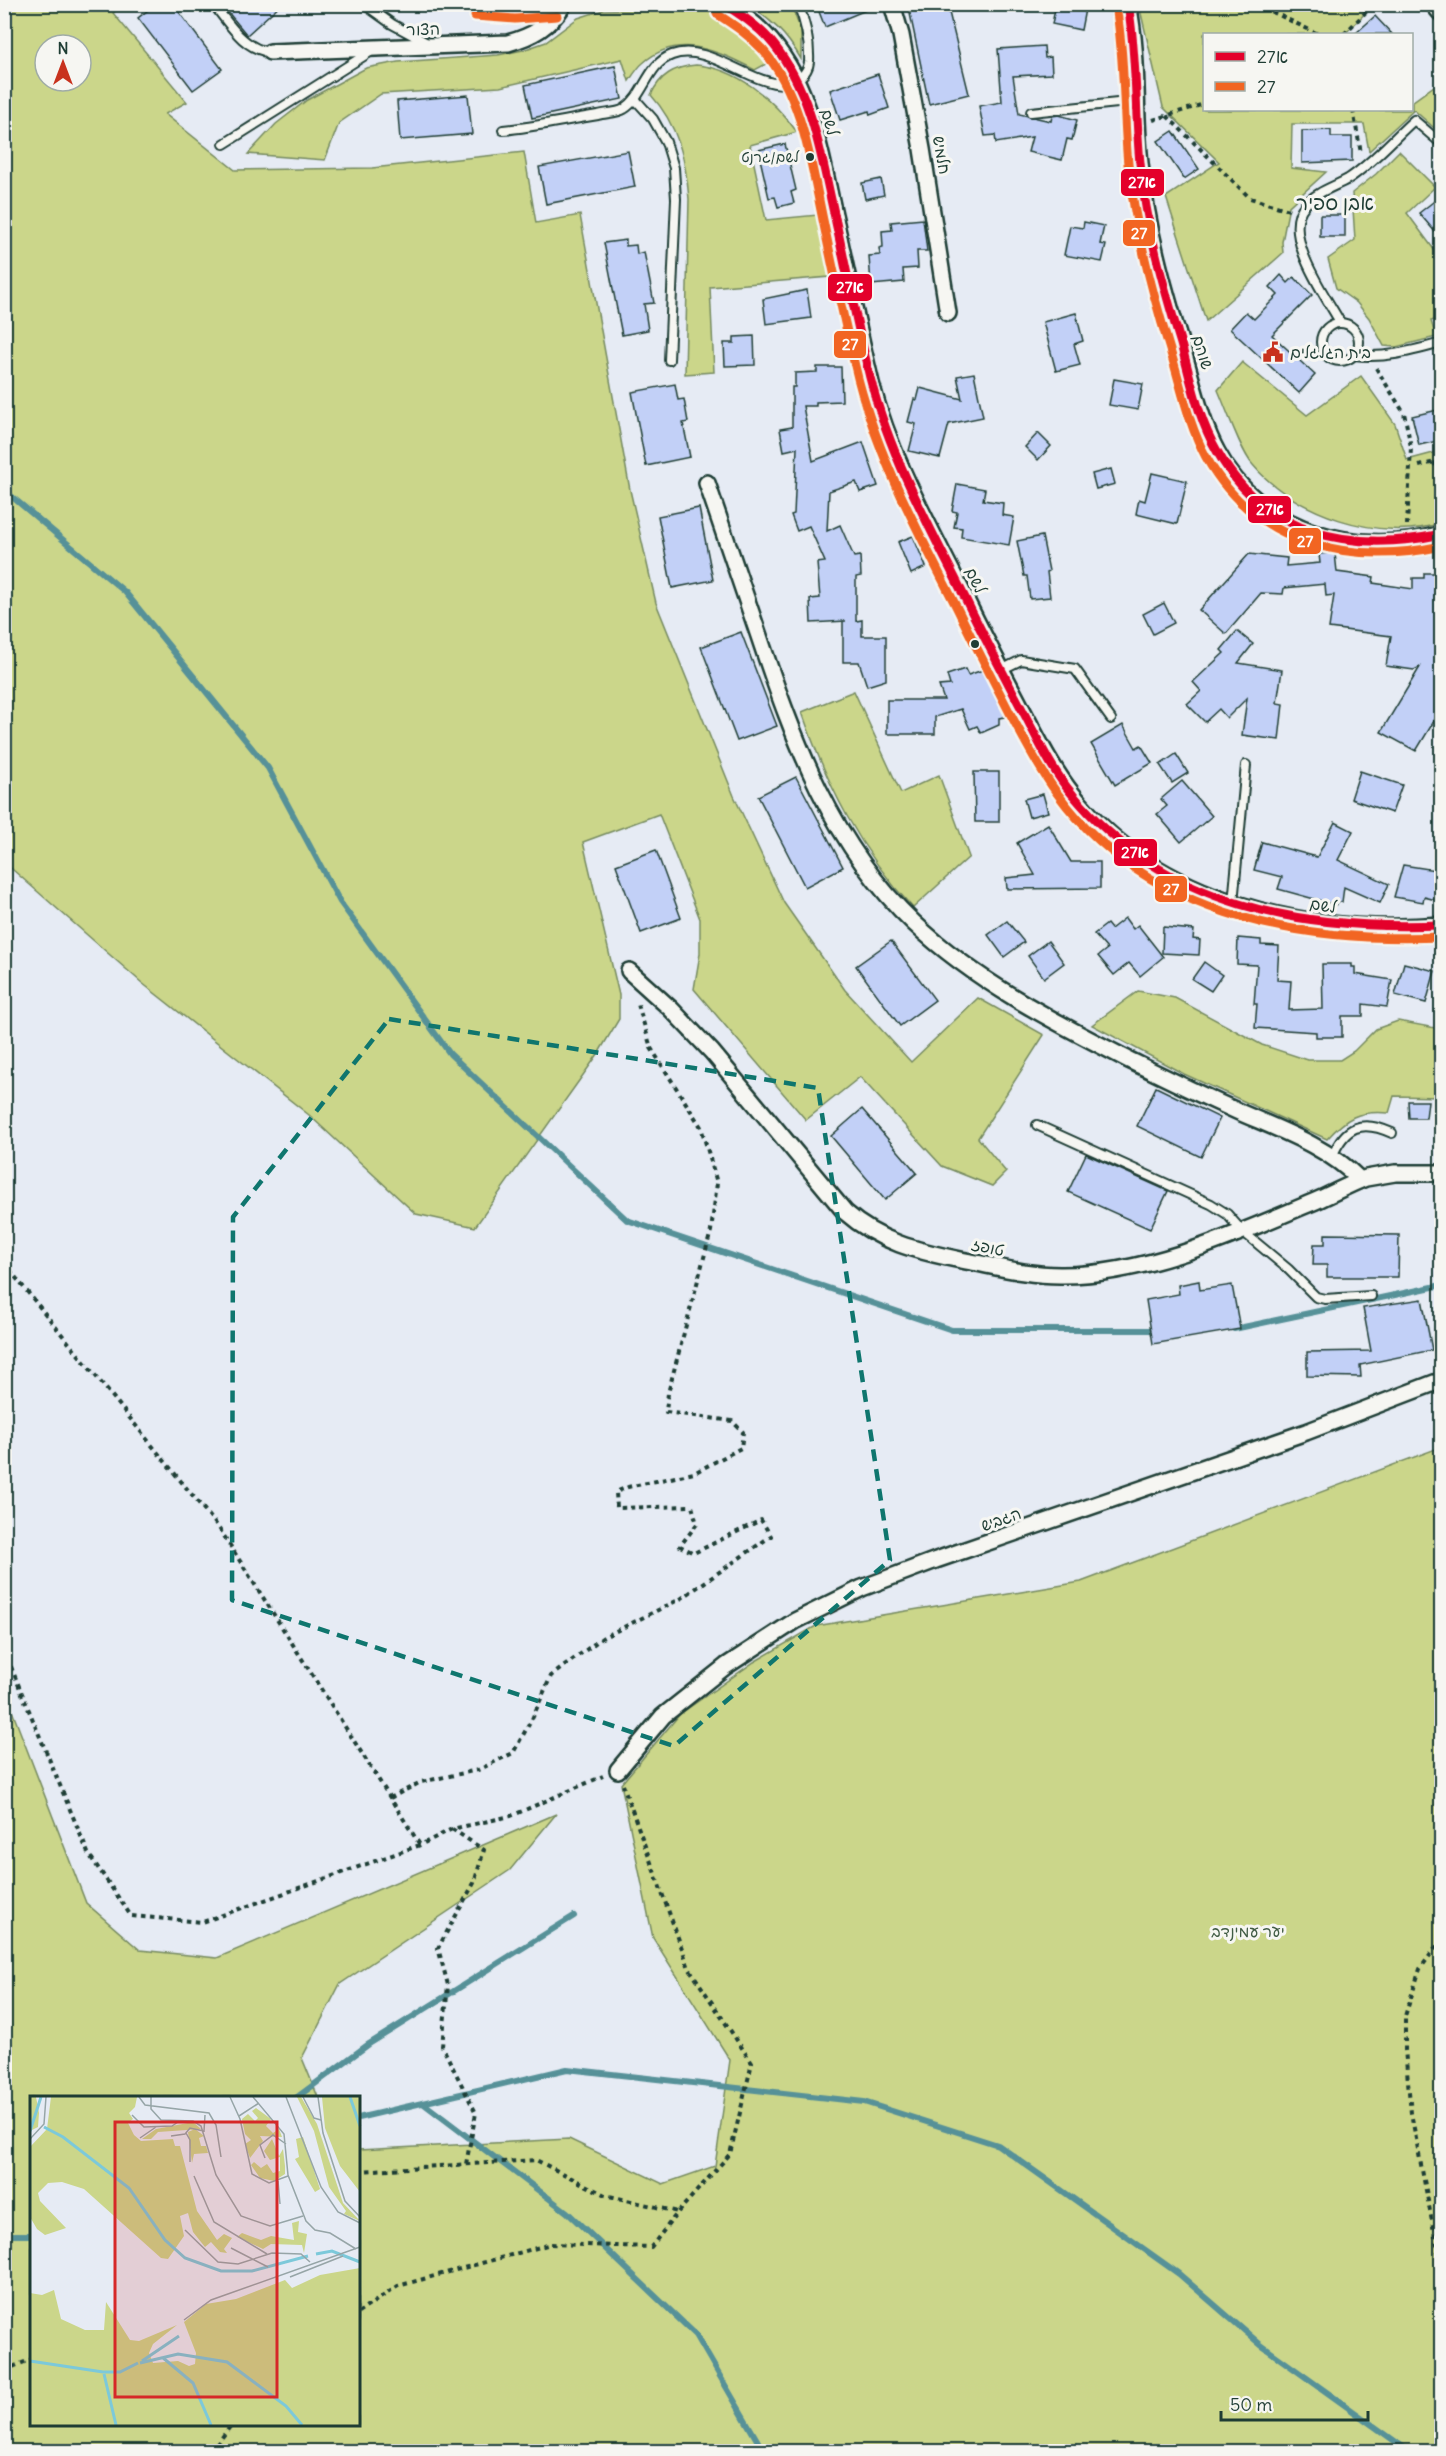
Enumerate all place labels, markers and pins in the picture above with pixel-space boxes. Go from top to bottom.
place label: לשם/גרנט [741,148,799,166]
marker: לשם/גרנט [804,151,816,163]
public building icon: בית הגלגלים [1261,340,1285,364]
place label: בית הגלגלים [1290,342,1371,362]
unlabelled marker [969,638,981,650]

